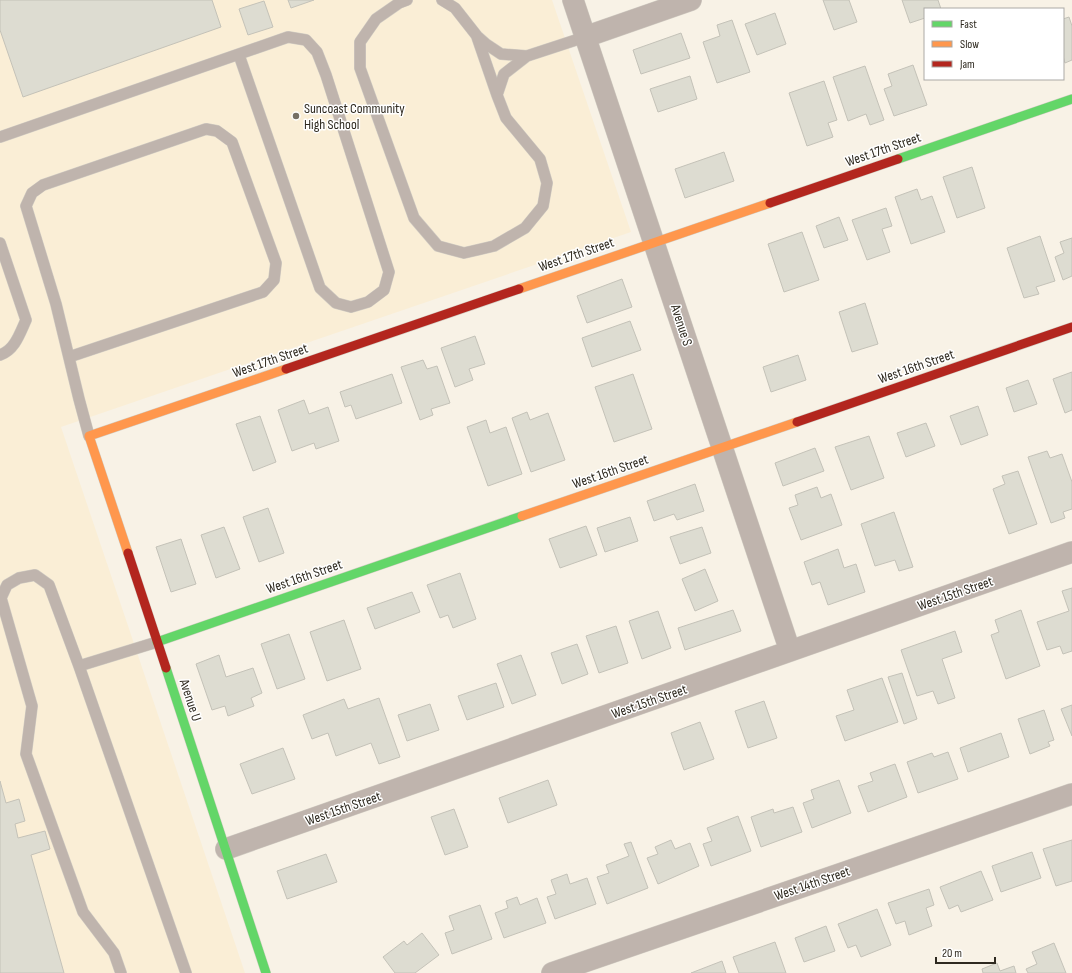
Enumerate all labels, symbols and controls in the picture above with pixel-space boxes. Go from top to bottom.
legend [924,8,1064,80]
text: Fast [960,17,977,32]
text: Slow [960,37,979,52]
text: Jam [959,57,975,72]
place label: Suncoast Community High School [304,100,405,133]
marker: Suncoast Community High School [291,111,301,121]
street label: West 17th Street [843,129,923,170]
street label: West 17th Street [536,234,616,275]
street label: Avenue S [667,301,696,348]
street label: West 17th Street [230,340,310,381]
street label: West 16th Street [876,346,956,387]
street label: West 16th Street [570,451,650,492]
street label: West 16th Street [264,556,344,597]
street label: West 15th Street [915,573,995,614]
street label: Avenue U [175,676,205,723]
street label: West 15th Street [609,681,689,722]
street label: West 15th Street [303,788,383,829]
street label: West 14th Street [772,863,852,904]
scale bar [936,939,995,965]
text: 20 m [942,946,962,961]

